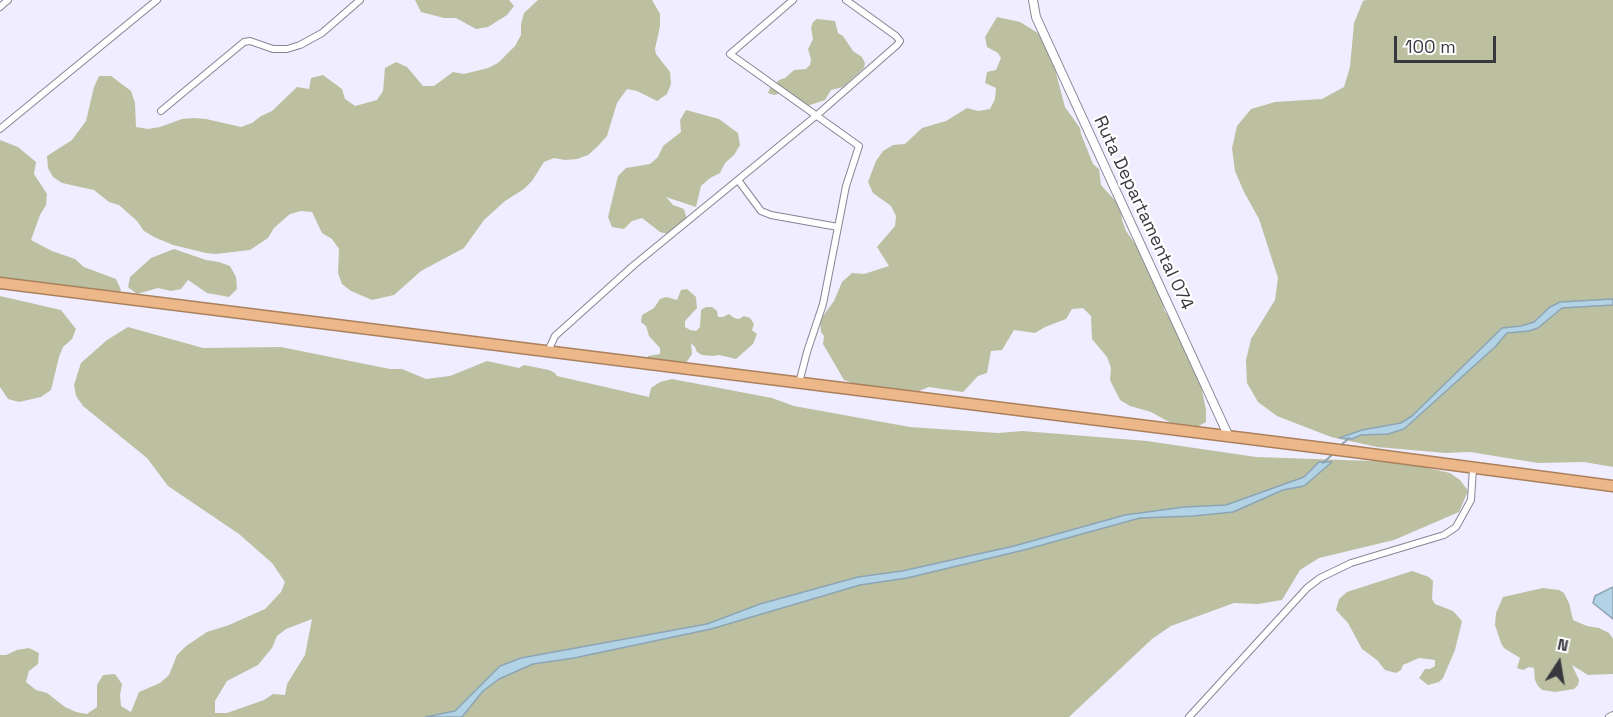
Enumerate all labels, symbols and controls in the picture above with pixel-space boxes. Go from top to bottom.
scale bar [1397,24,1499,62]
text: 100 m [1405,35,1456,58]
street label: Ruta Departamental 074 [1089,113,1197,313]
north arrow [1529,633,1589,693]
text: N [1555,634,1570,656]

